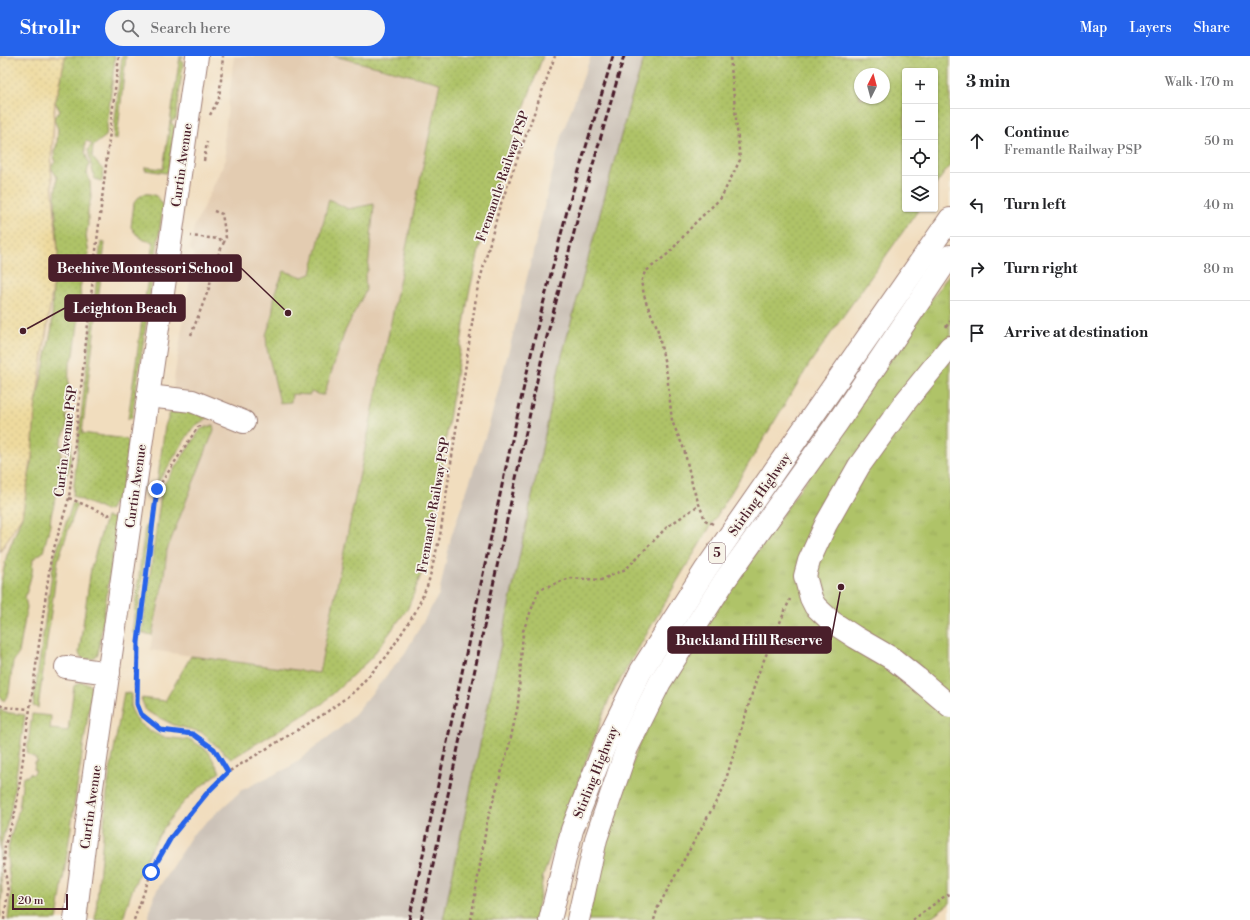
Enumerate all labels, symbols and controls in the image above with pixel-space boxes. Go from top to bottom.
search box [105,10,385,46]
text: Strollr [20,16,81,40]
icon: search [119,17,141,39]
text: Search here [151,19,231,38]
text: Map [1080,19,1107,37]
text: Layers [1129,19,1172,37]
text: Share [1194,19,1230,37]
north arrow [854,68,890,104]
map controls [902,68,938,212]
button: + [902,68,938,104]
text: 3 min [966,71,1010,93]
text: Walk · 170 m [1164,74,1234,90]
button: − [902,104,938,140]
street label: Fremantle Railway PSP [473,108,533,244]
street label: Curtin Avenue [168,122,196,208]
text: Continue [1004,123,1069,142]
icon: ahead [966,130,988,152]
text: 50 m [1204,133,1234,149]
button: locate [902,140,938,176]
text: Fremantle Railway PSP [1004,142,1142,158]
button: layers [902,176,938,212]
icon: left [966,194,988,216]
text: Turn left [1004,195,1066,214]
text: 40 m [1204,197,1234,213]
callout: Beehive Montessori School [49,255,241,281]
icon: right [966,258,988,280]
text: Turn right [1004,259,1078,278]
text: Beehive Montessori School [57,260,234,278]
text: 80 m [1203,261,1234,277]
callout: Leighton Beach [65,295,185,321]
text: Leighton Beach [73,300,177,318]
icon: arrive [966,322,988,344]
text: Arrive at destination [1004,323,1148,342]
street label: Curtin Avenue PSP [51,384,81,498]
street label: Fremantle Railway PSP [414,436,454,574]
street label: Curtin Avenue [122,443,150,529]
street label: Stirling Highway [725,449,795,539]
route end [148,480,166,498]
road number: 5 [709,543,725,563]
callout: Buckland Hill Reserve [668,627,831,653]
text: Buckland Hill Reserve [675,632,823,650]
street label: Stirling Highway [570,723,622,821]
street label: Curtin Avenue [77,764,105,850]
route start [142,863,160,881]
scale bar [12,892,68,911]
text: 20 m [18,894,43,908]

